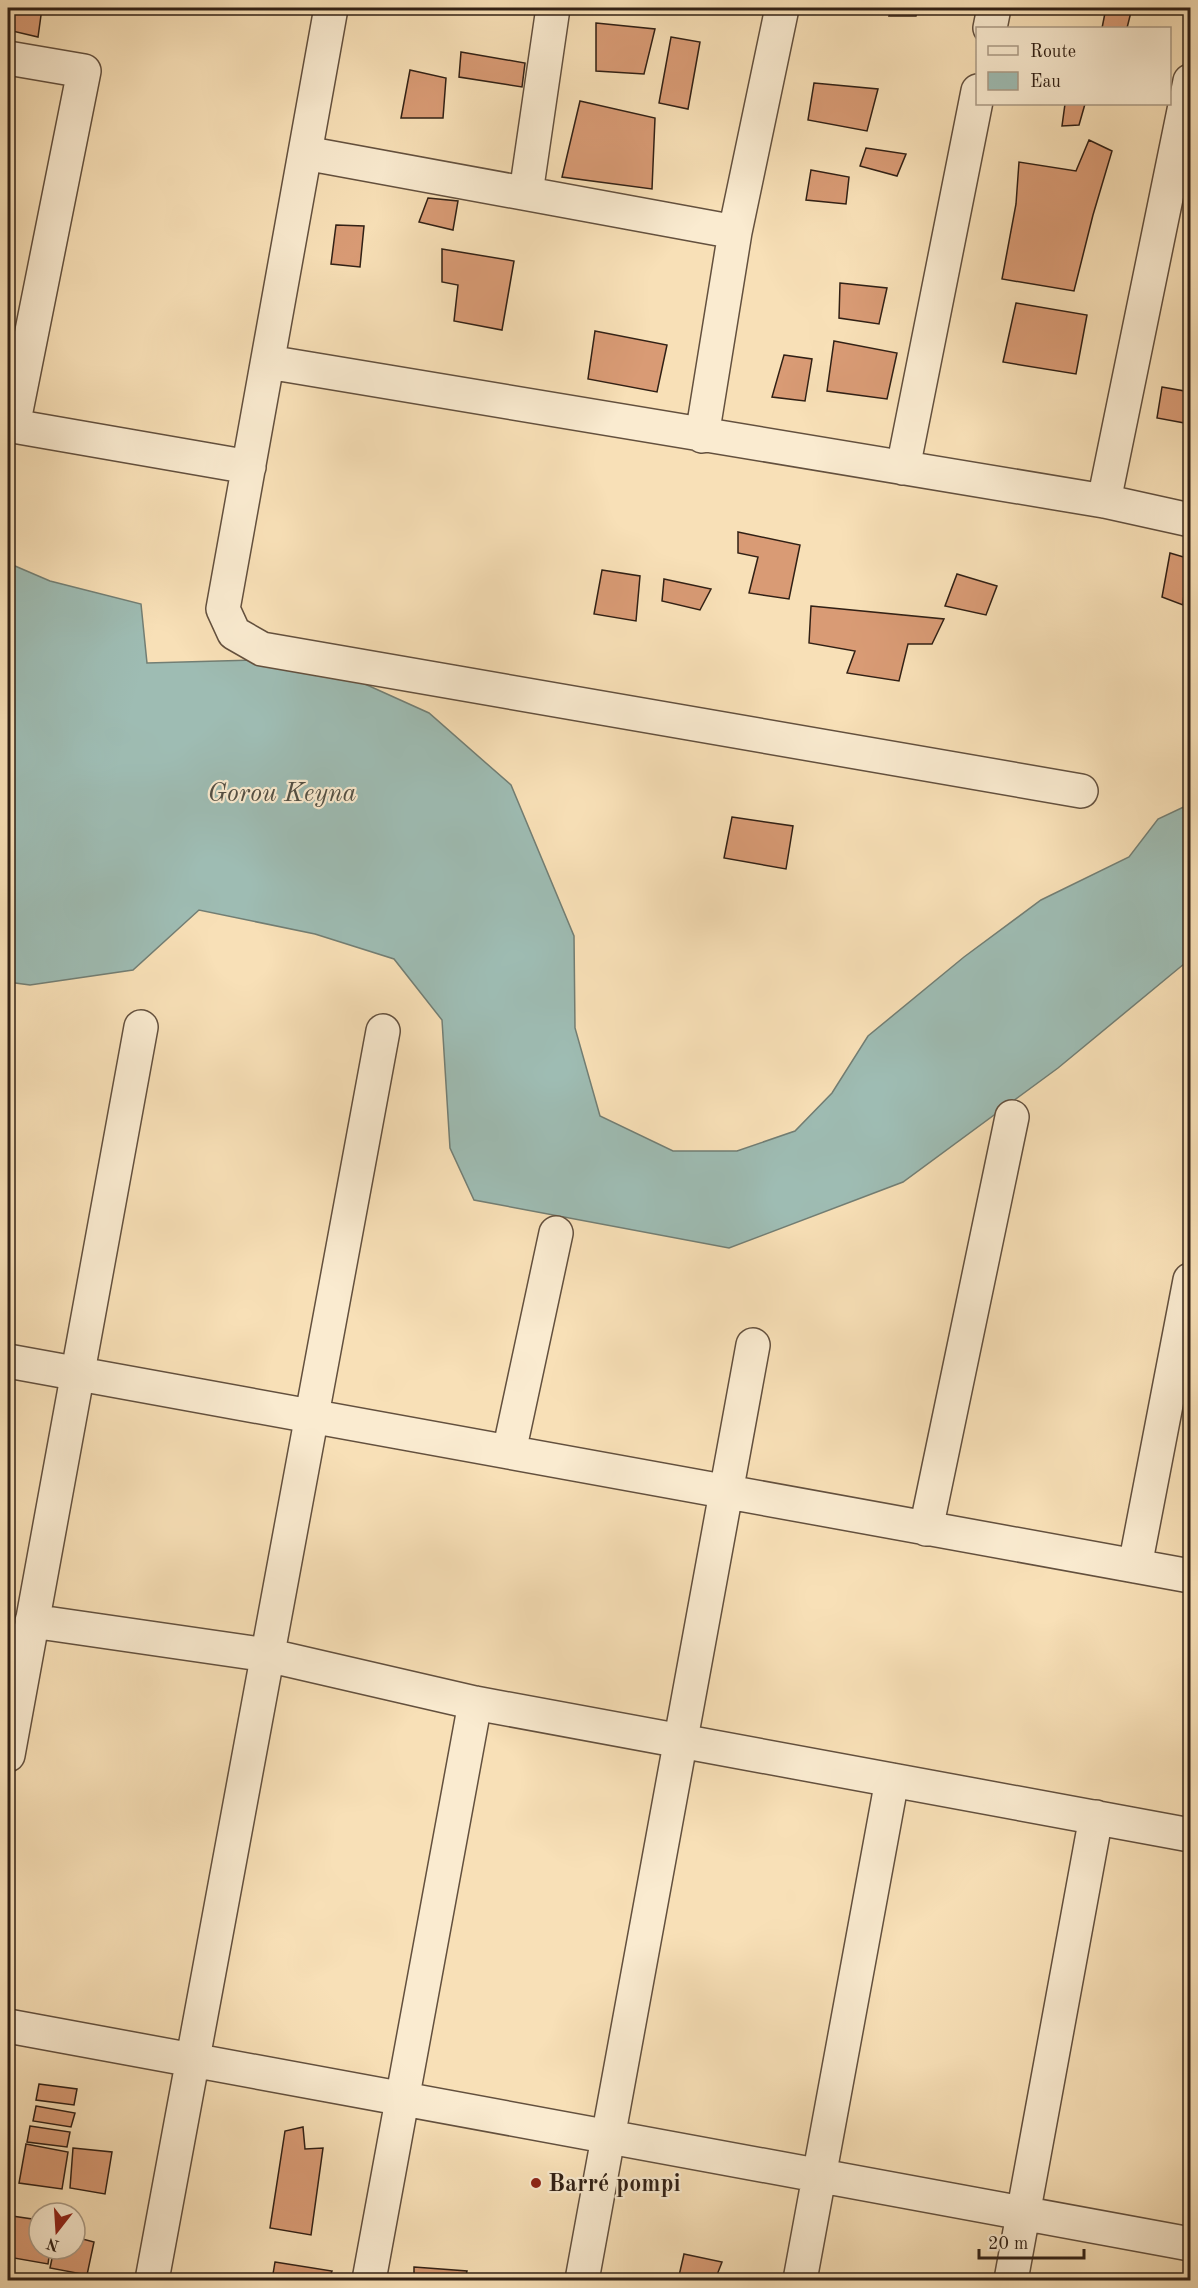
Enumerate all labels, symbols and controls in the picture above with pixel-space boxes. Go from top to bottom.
legend [976,27,1171,105]
text: Route [1030,43,1076,61]
text: Eau [1030,73,1061,91]
water label: Gorou Keyna [207,781,357,807]
place label: Barré pompi [548,2173,681,2197]
marker: Barré pompi [529,2176,543,2190]
north arrow [27,2201,87,2261]
scale bar [979,2222,1084,2260]
text: N [44,2234,61,2253]
text: 20 m [988,2235,1028,2253]

